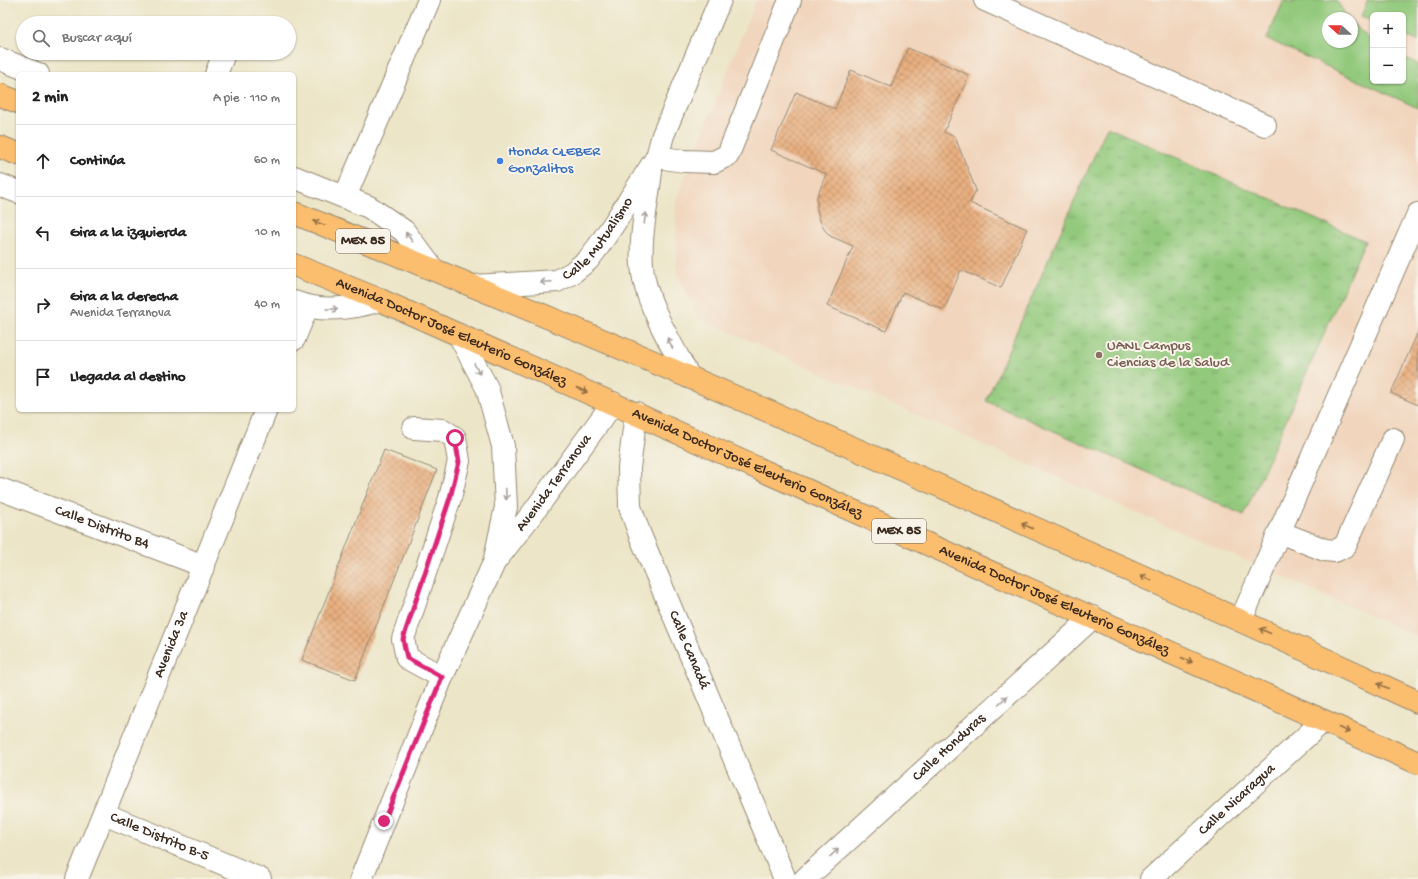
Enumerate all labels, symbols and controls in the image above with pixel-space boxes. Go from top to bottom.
north arrow [1322,12,1358,48]
map controls [1370,12,1406,84]
button: + [1370,12,1406,48]
search box [16,16,296,60]
icon: search [30,27,52,49]
text: Buscar aquí [62,29,132,47]
button: − [1370,48,1406,84]
text: 2 min [32,88,68,108]
text: A pie · 110 m [213,91,280,106]
place label: Honda CLEBER Gonzalitos [508,143,601,178]
icon: ahead [32,150,54,172]
text: Continúa [70,152,125,170]
text: 60 m [254,153,280,168]
marker: Honda CLEBER Gonzalitos [495,156,505,166]
street label: Calle Mutualismo [560,194,638,285]
one-way arrow [641,212,649,225]
one-way arrow [313,218,325,226]
icon: left [32,222,54,244]
text: Gira a la izquierda [70,224,186,242]
text: 10 m [255,225,280,240]
road number: MEX 85 [336,229,390,253]
one-way arrow [405,232,413,243]
street label: Avenida Doctor José Eleuterio González [333,274,570,391]
one-way arrow [540,278,553,286]
text: Gira a la derecha [70,288,178,306]
icon: right [32,294,54,316]
text: 40 m [254,297,280,312]
one-way arrow [325,305,338,313]
text: Avenida Terranova [70,306,171,321]
one-way arrow [666,337,673,349]
place label: UANL Campus Ciencias de la Salud [1107,337,1230,372]
marker: UANL Campus Ciencias de la Salud [1094,350,1104,360]
one-way arrow [474,363,482,375]
icon: arrive [32,366,54,388]
text: Llegada al destino [70,368,186,386]
one-way arrow [576,386,588,394]
street label: Avenida Doctor José Eleuterio González [629,404,866,523]
route start [446,429,464,447]
street label: Avenida Terranova [512,430,596,536]
one-way arrow [502,487,509,500]
street label: Calle Distrito B4 [52,501,152,554]
road number: MEX 85 [872,519,926,543]
one-way arrow [1022,522,1034,529]
street label: Avenida Doctor José Eleuterio González [936,541,1173,660]
one-way arrow [1140,574,1152,581]
street label: Avenida 3a [150,608,193,680]
street label: Calle Canadá [664,608,713,693]
one-way arrow [1259,627,1271,634]
one-way arrow [1180,656,1192,664]
one-way arrow [1377,682,1389,689]
one-way arrow [998,695,1008,704]
street label: Calle Honduras [909,710,990,786]
one-way arrow [1337,727,1349,734]
street label: Calle Nicaragua [1195,759,1280,840]
street label: Calle Distrito B-5 [107,808,212,866]
route end [375,812,393,830]
one-way arrow [829,848,839,858]

